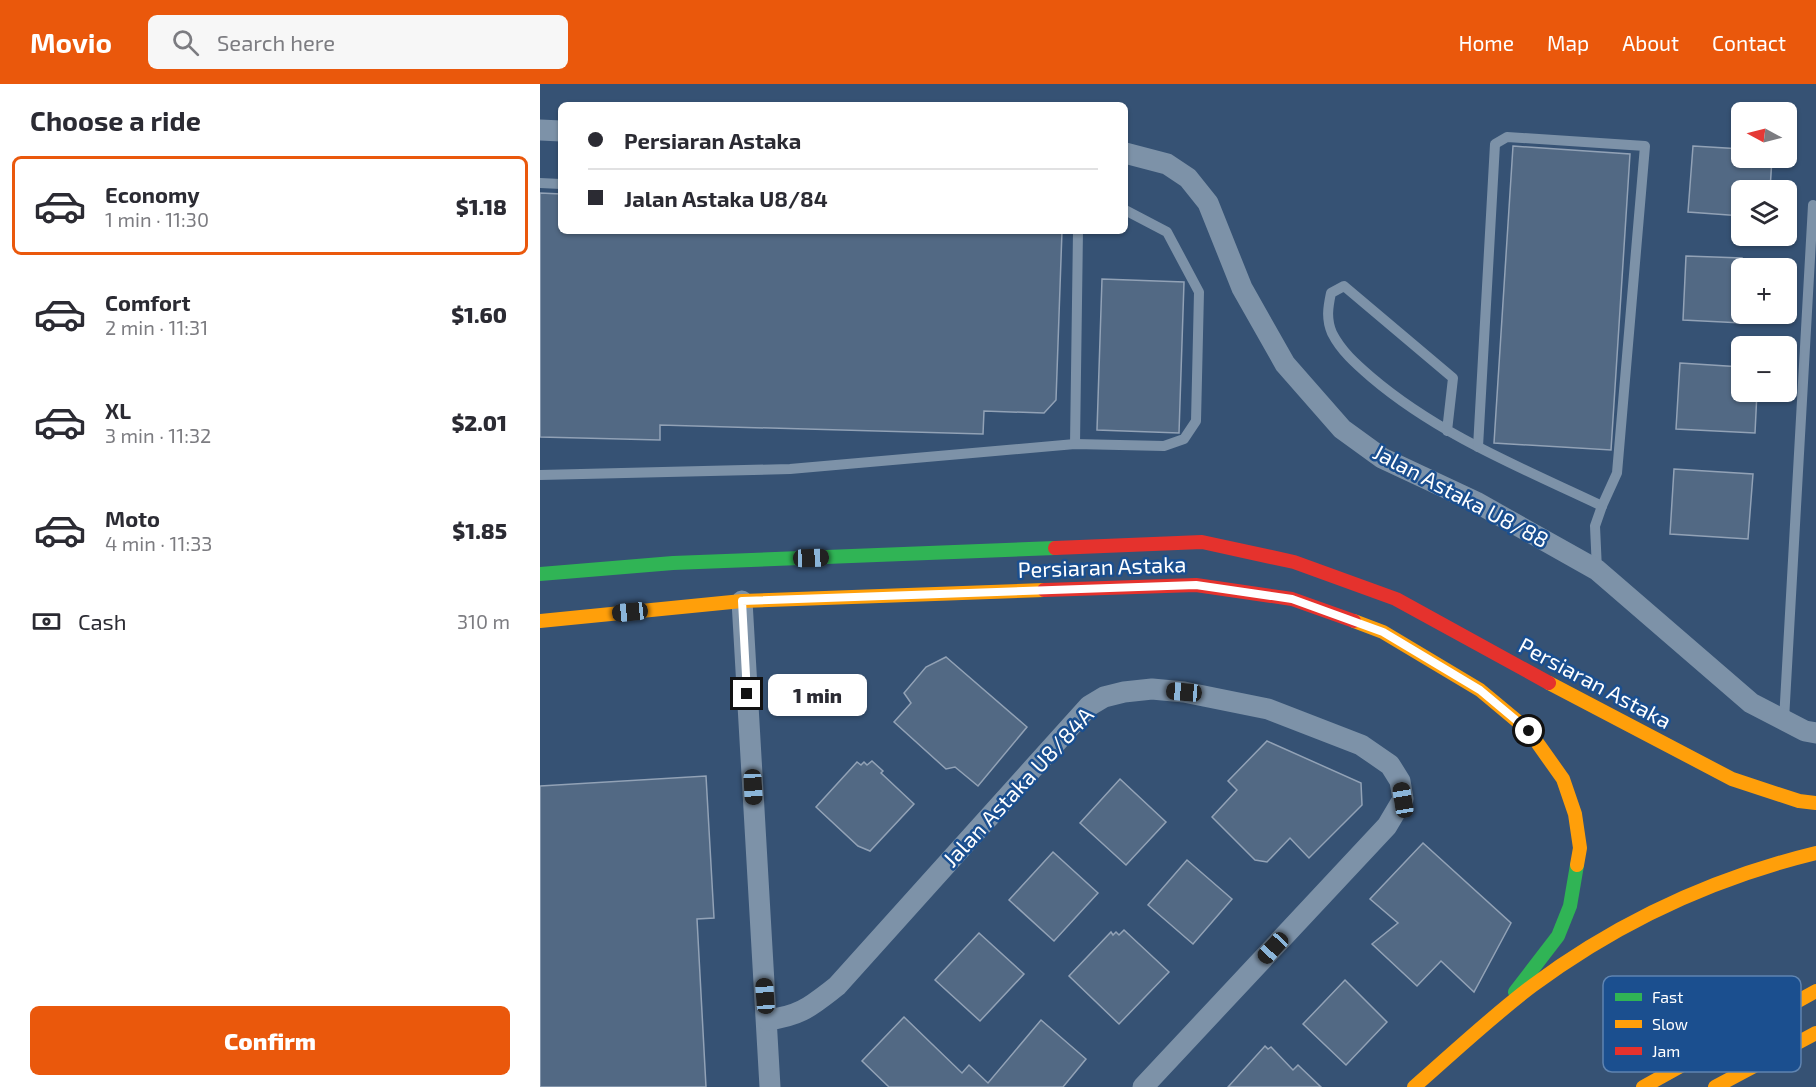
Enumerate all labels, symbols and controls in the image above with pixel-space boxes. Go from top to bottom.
search box [148,15,568,69]
text: Movio [30,25,112,59]
icon: search [169,26,202,59]
text: Search here [217,29,335,55]
text: Home [1458,30,1514,55]
text: Map [1547,30,1589,55]
text: About [1622,30,1679,55]
text: Contact [1712,30,1786,55]
north arrow [1731,102,1797,168]
map controls [1731,102,1797,402]
text: Choose a ride [30,104,201,136]
text: Persiaran Astaka [624,127,801,153]
icon: car [33,179,87,233]
button: layers [1731,180,1797,246]
text: Economy [105,181,200,207]
text: Jalan Astaka U8/84 [624,185,828,211]
text: $1.18 [456,193,507,219]
text: 1 min · 11:30 [105,207,209,231]
button: + [1731,258,1797,324]
icon: car [33,287,87,341]
text: Comfort [105,289,190,315]
text: $1.60 [451,301,507,327]
text: 2 min · 11:31 [105,315,208,339]
button: − [1731,336,1797,402]
icon: car [33,395,87,449]
text: XL [105,397,131,423]
text: $2.01 [451,409,507,435]
text: 3 min · 11:32 [105,423,211,447]
street label: Jalan Astaka U8/88 [1369,438,1554,552]
icon: car [33,503,87,557]
text: Moto [105,505,160,531]
text: $1.85 [452,517,507,543]
text: 4 min · 11:33 [105,531,212,555]
car [793,548,829,568]
street label: Persiaran Astaka [1017,550,1187,582]
car [611,601,649,623]
icon: cash [30,605,63,638]
text: Cash [78,608,127,634]
text: 310 m [457,609,510,633]
street label: Persiaran Astaka [1515,631,1676,733]
callout: 1 min [768,673,867,715]
route end [733,680,760,707]
car [1165,681,1203,703]
text: 1 min [793,683,842,707]
street label: Jalan Astaka U8/84A [937,701,1098,872]
route start [1515,717,1542,744]
car [743,769,763,805]
car [1391,781,1415,819]
car [1254,929,1292,967]
legend [1603,976,1801,1072]
car [755,977,775,1015]
text: Fast [1652,987,1683,1006]
button: Confirm [30,1006,510,1075]
text: Slow [1652,1014,1688,1033]
text: Jam [1652,1041,1680,1060]

